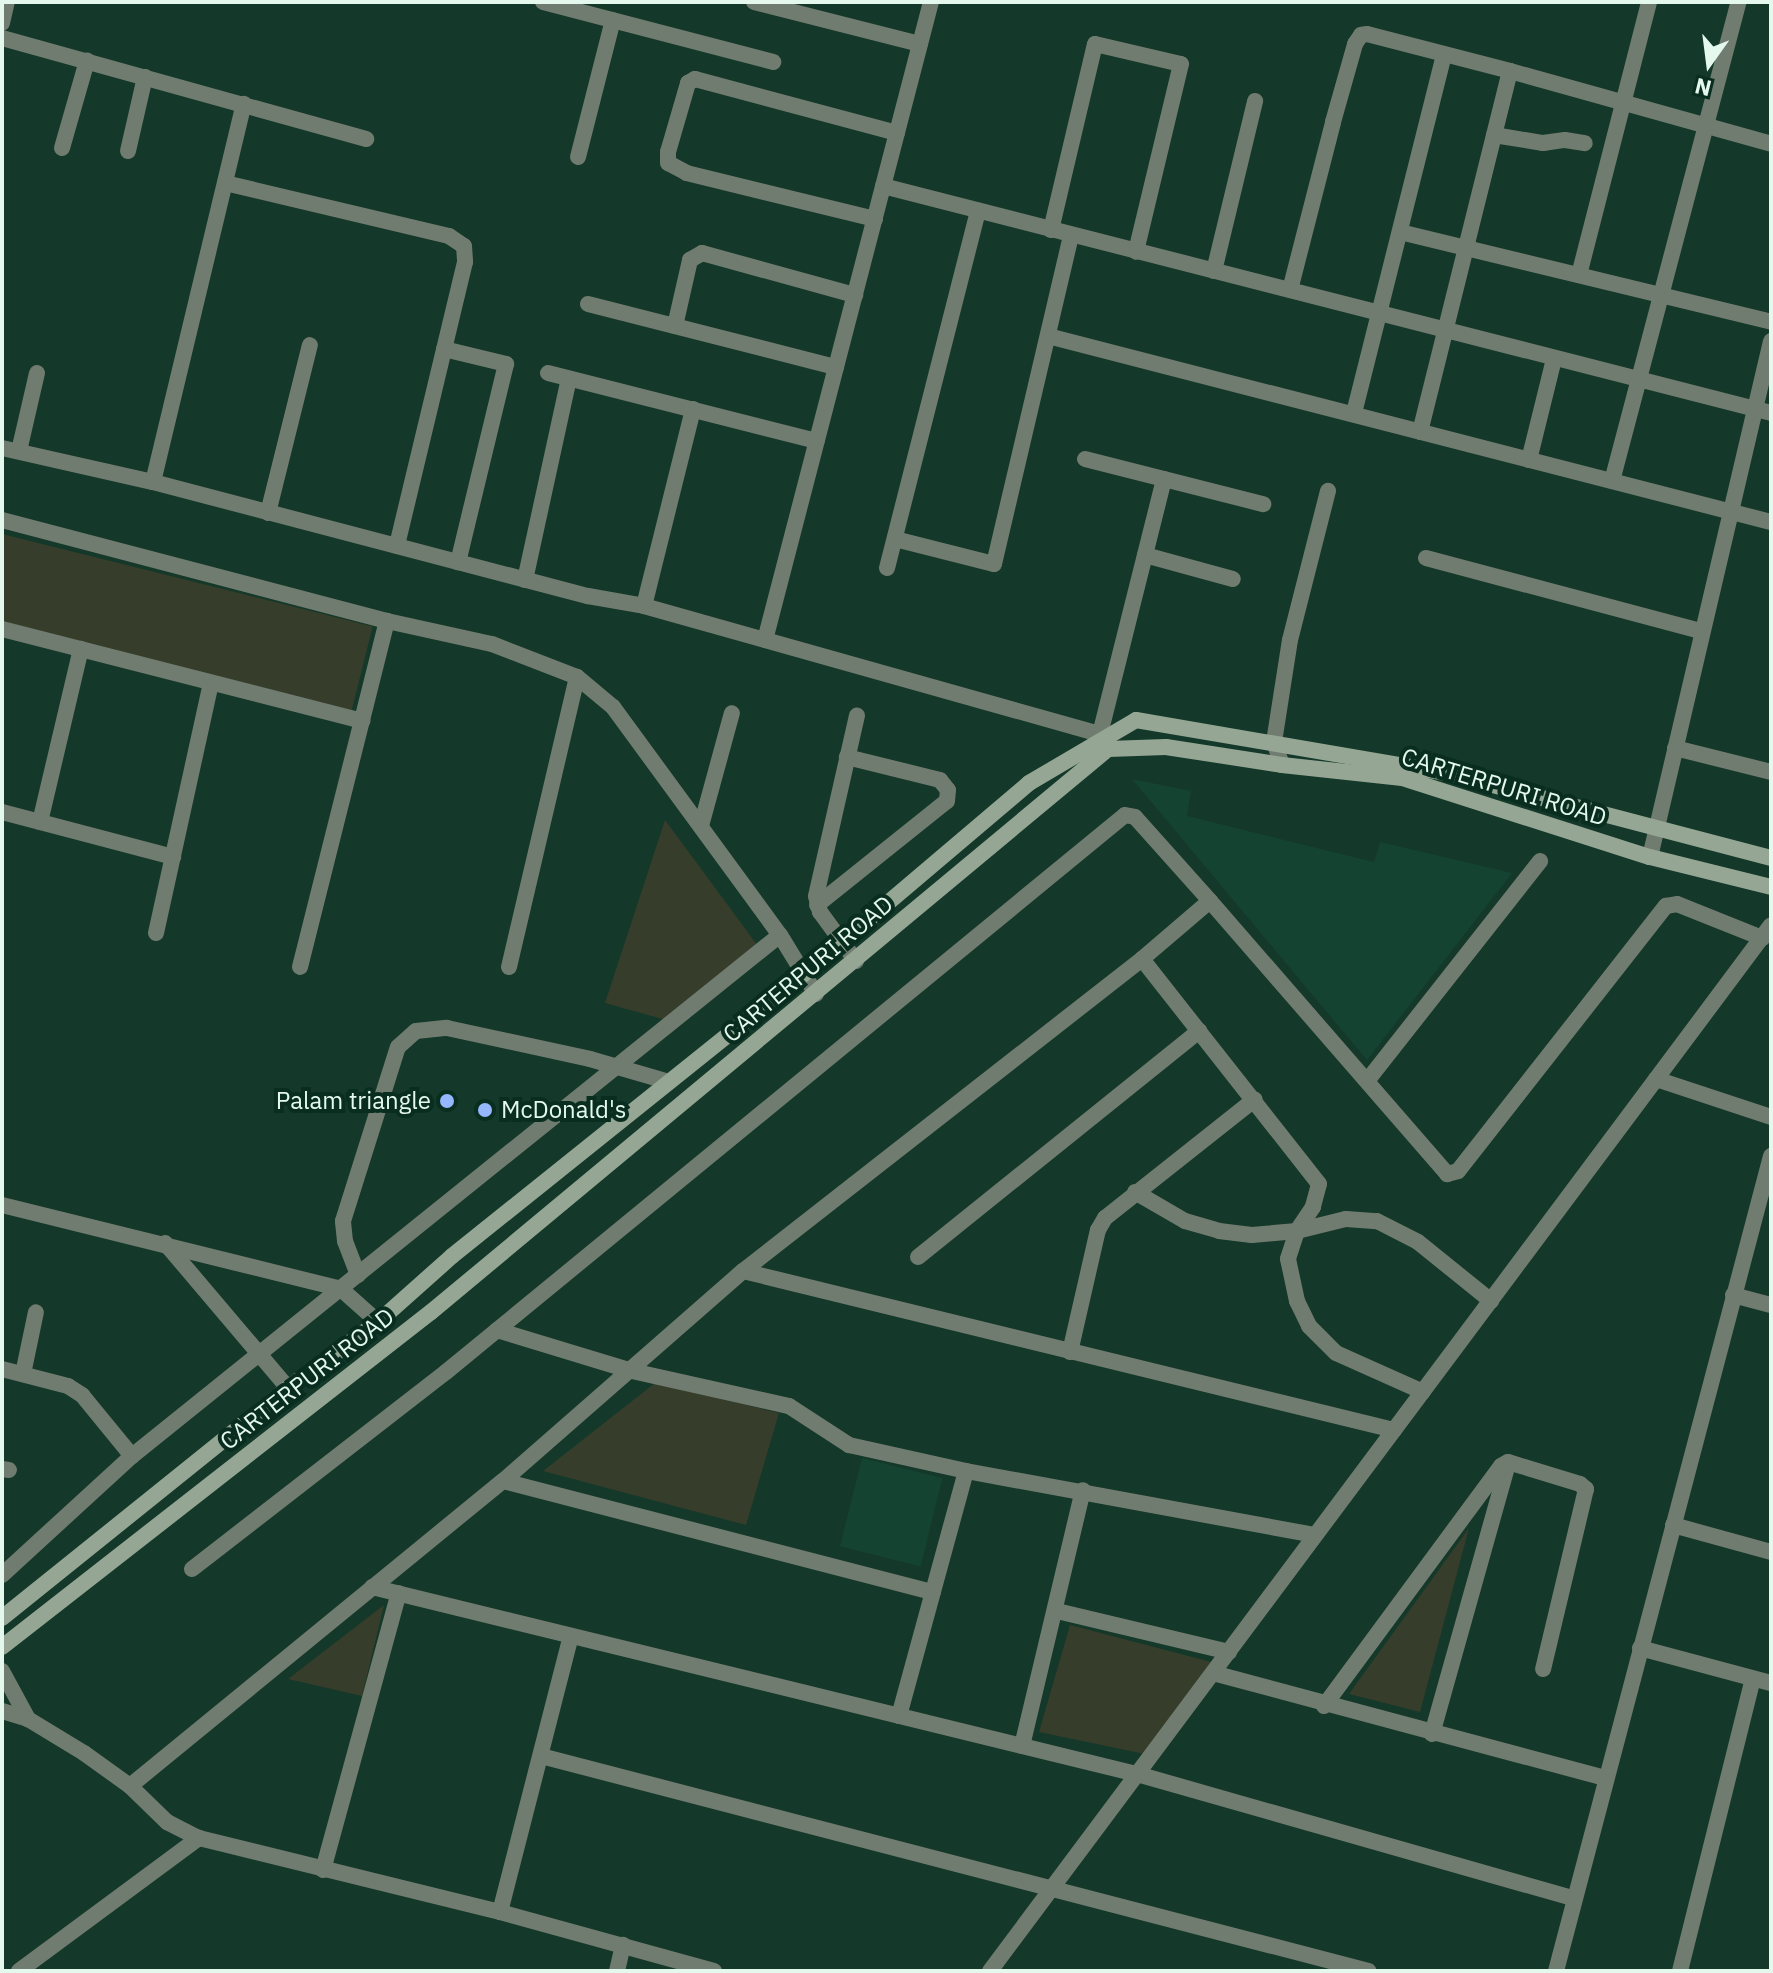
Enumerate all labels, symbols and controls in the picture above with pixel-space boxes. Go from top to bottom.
north arrow [1669,24,1749,104]
text: N [1692,72,1714,104]
street label: CARTERPURI ROAD [1398,742,1610,832]
street label: CARTERPURI ROAD [717,890,899,1048]
place label: Palam triangle [276,1087,431,1115]
marker: Palam triangle [438,1092,456,1110]
place label: McDonald's [501,1096,626,1124]
marker: McDonald's [476,1101,494,1119]
street label: CARTERPURI ROAD [214,1302,400,1456]

